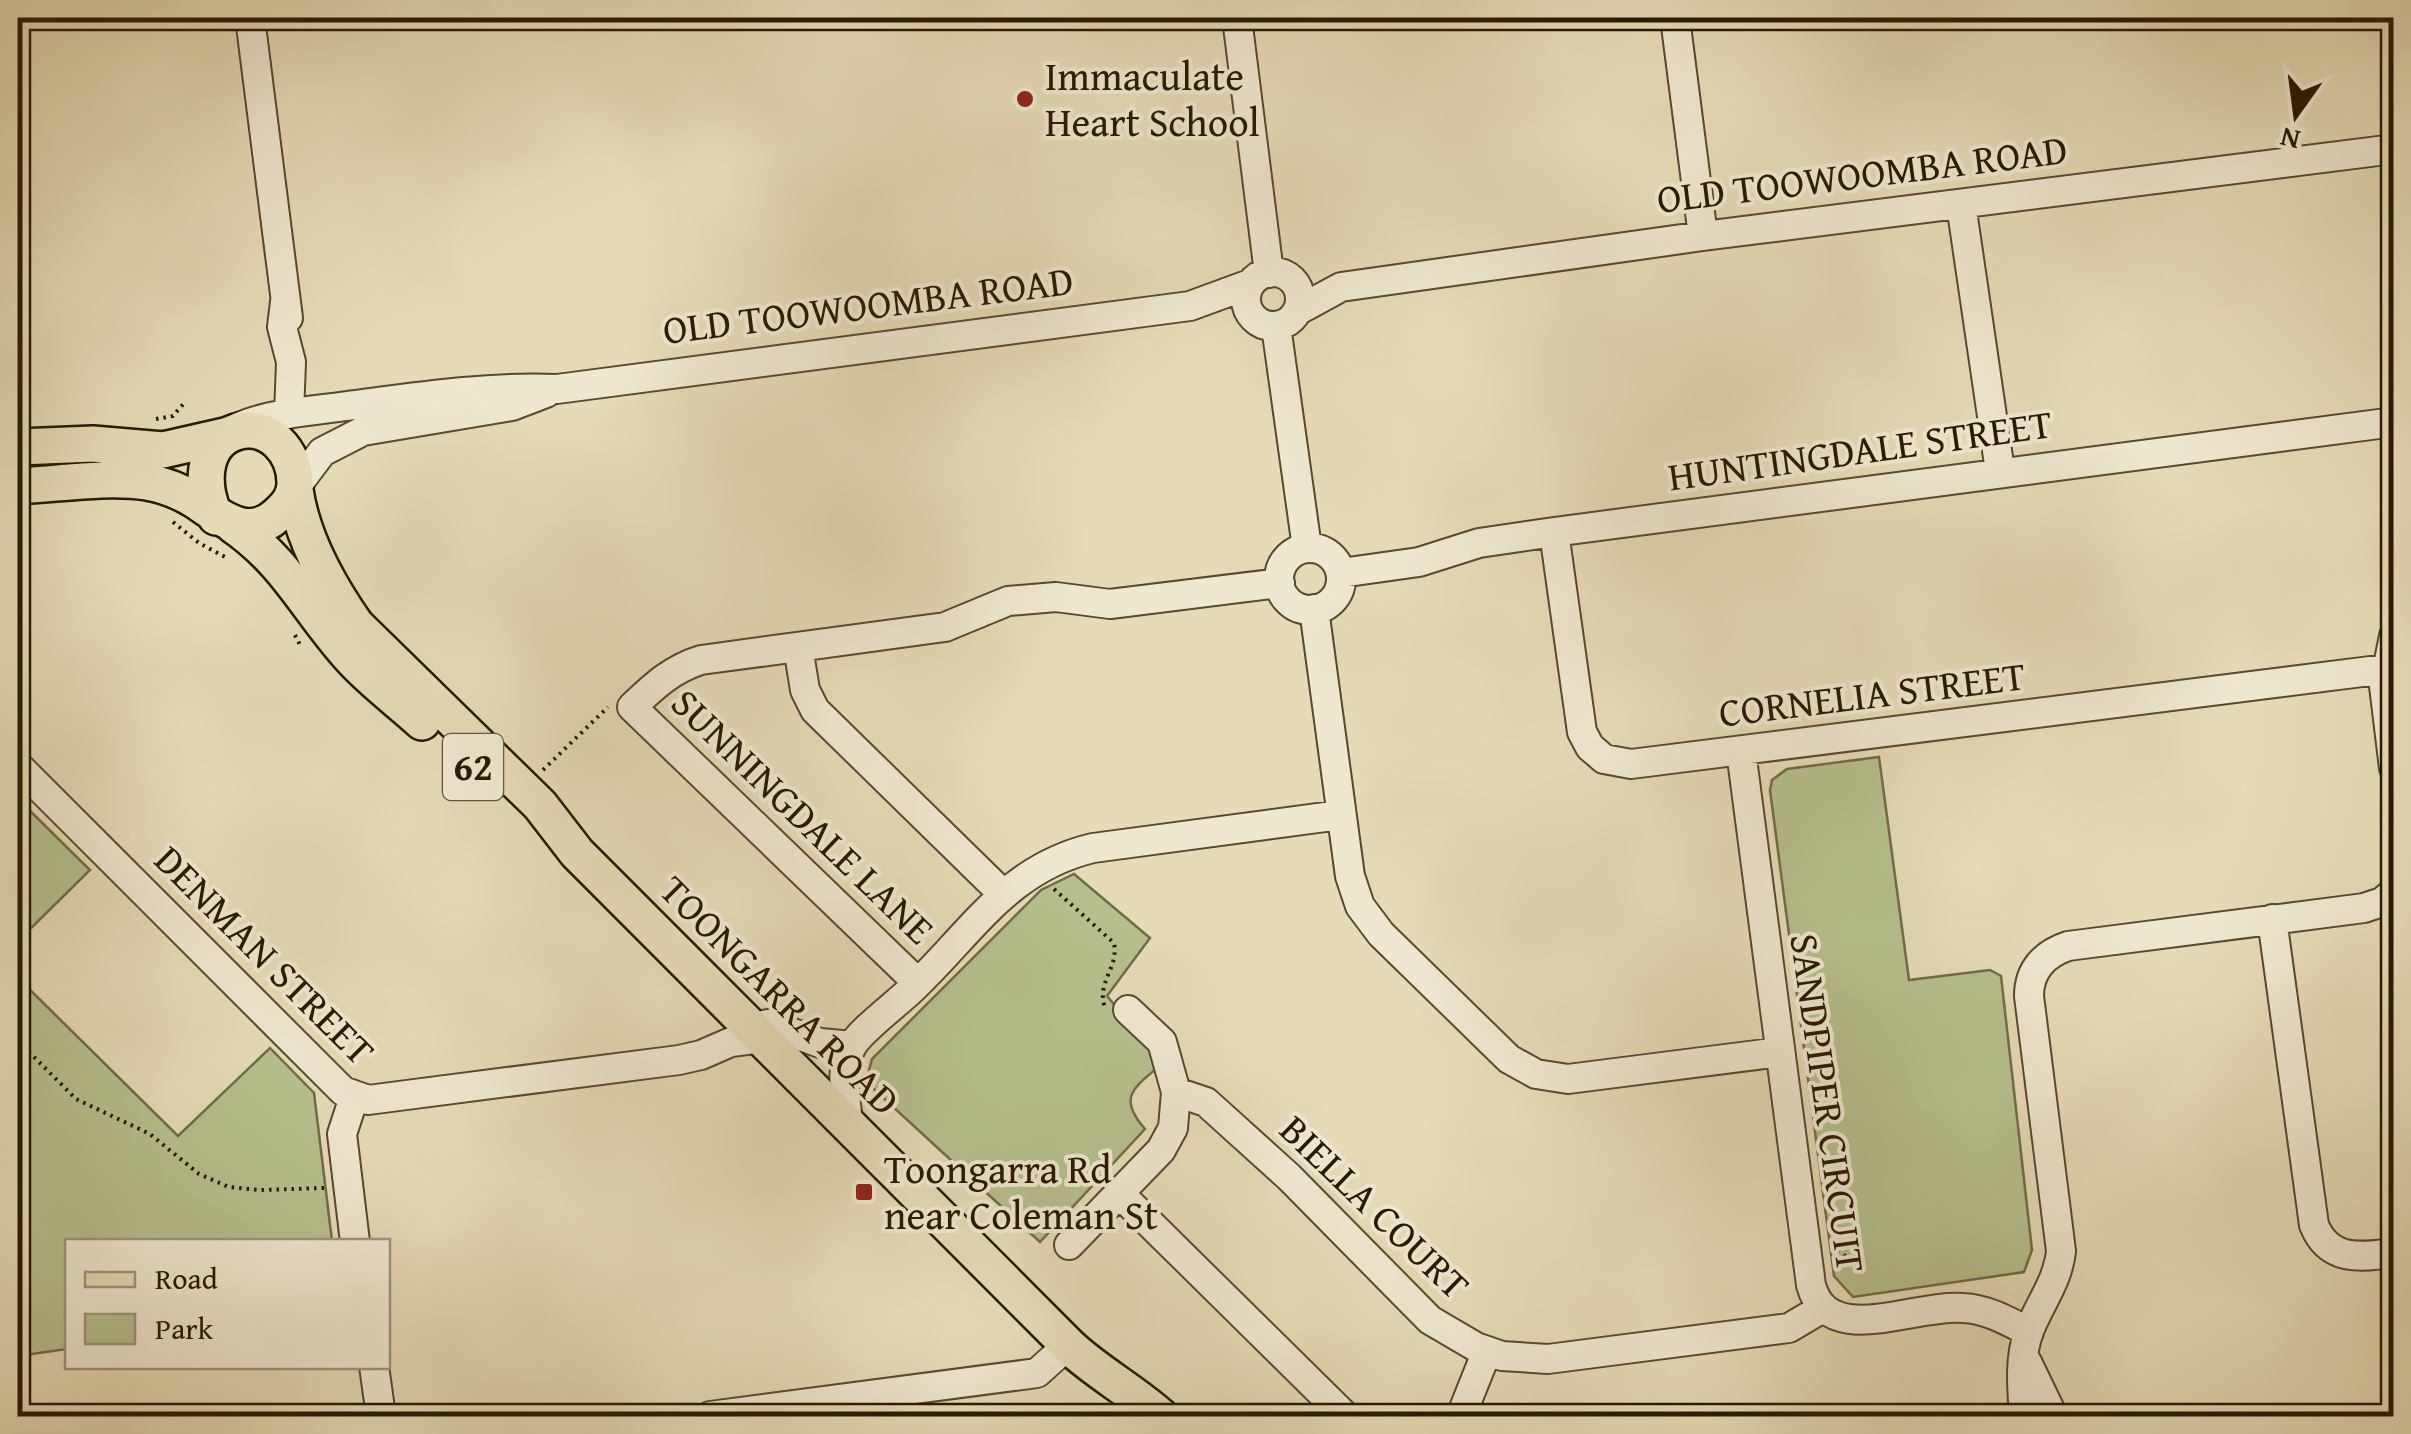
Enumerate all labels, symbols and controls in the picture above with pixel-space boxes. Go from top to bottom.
place label: Immaculate Heart School [1045,46,1260,151]
north arrow [2246,65,2346,165]
marker: Immaculate Heart School [1014,88,1036,110]
text: N [2276,118,2304,162]
street label: OLD TOOWOOMBA ROAD [1653,119,2070,228]
street label: OLD TOOWOOMBA ROAD [659,250,1076,359]
street label: HUNTINGDALE STREET [1664,393,2056,506]
street label: CORNELIA STREET [1715,645,2028,742]
street label: SUNNINGDALE LANE [658,674,948,957]
road number: 62 [443,734,503,800]
street label: DENMAN STREET [142,831,389,1078]
street label: TOONGARRA ROAD [647,861,914,1128]
street label: SANDPIPER CIRCUIT [1776,930,1881,1276]
street label: BIELLA COURT [1267,1101,1484,1313]
place label: Toongarra Rd near Coleman St [884,1139,1158,1244]
marker: Toongarra Rd near Coleman St [853,1181,875,1203]
legend [65,1239,390,1369]
text: Road [155,1256,218,1300]
text: Park [155,1306,214,1350]

